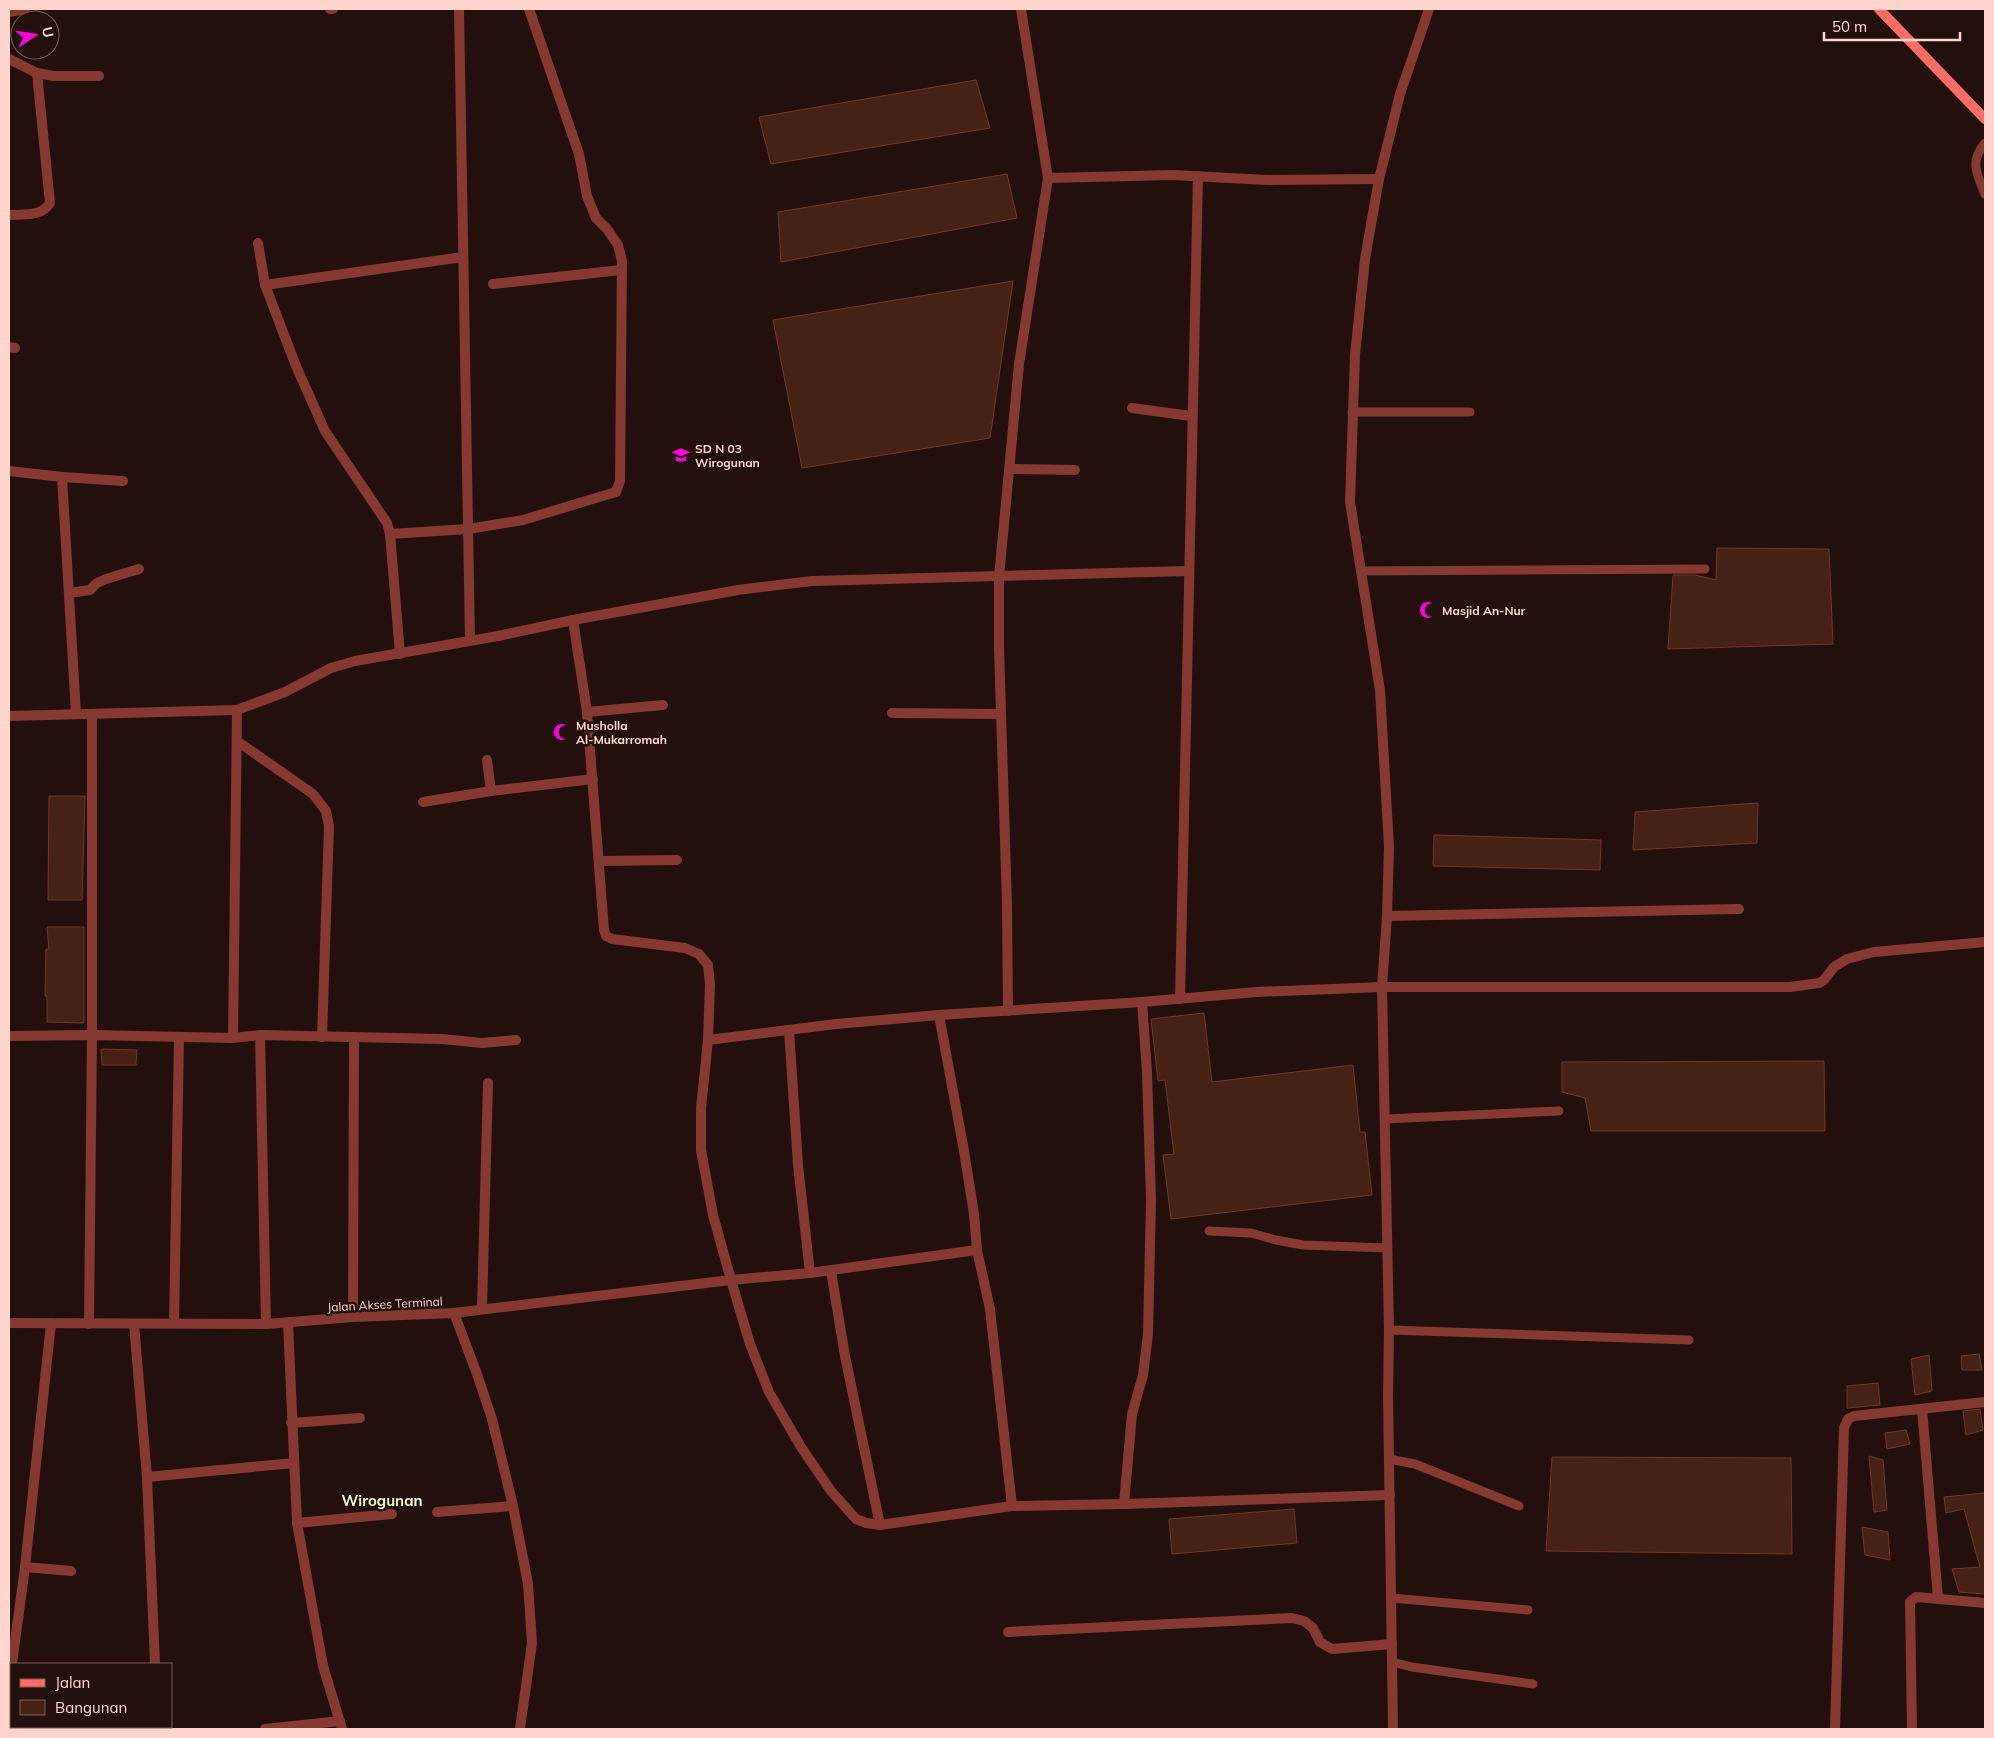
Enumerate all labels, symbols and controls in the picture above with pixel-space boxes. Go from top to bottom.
north arrow [10,10,60,60]
scale bar [1824,10,1960,42]
text: 50 m [1832,17,1867,36]
text: U [38,25,58,39]
place label: SD N 03 Wirogunan [695,441,760,470]
school or university icon: SD N 03 Wirogunan [671,445,691,465]
mosque icon: Masjid An-Nur [1418,600,1438,620]
place label: Masjid An-Nur [1442,603,1526,618]
place label: Musholla Al-Mukarromah [576,718,667,747]
mosque icon: Musholla Al-Mukarromah [552,722,572,742]
street label: Jalan Akses Terminal [327,1293,443,1315]
district label: Wirogunan [341,1491,423,1510]
legend [10,1663,172,1728]
text: Jalan [55,1673,90,1692]
text: Bangunan [55,1698,127,1717]

